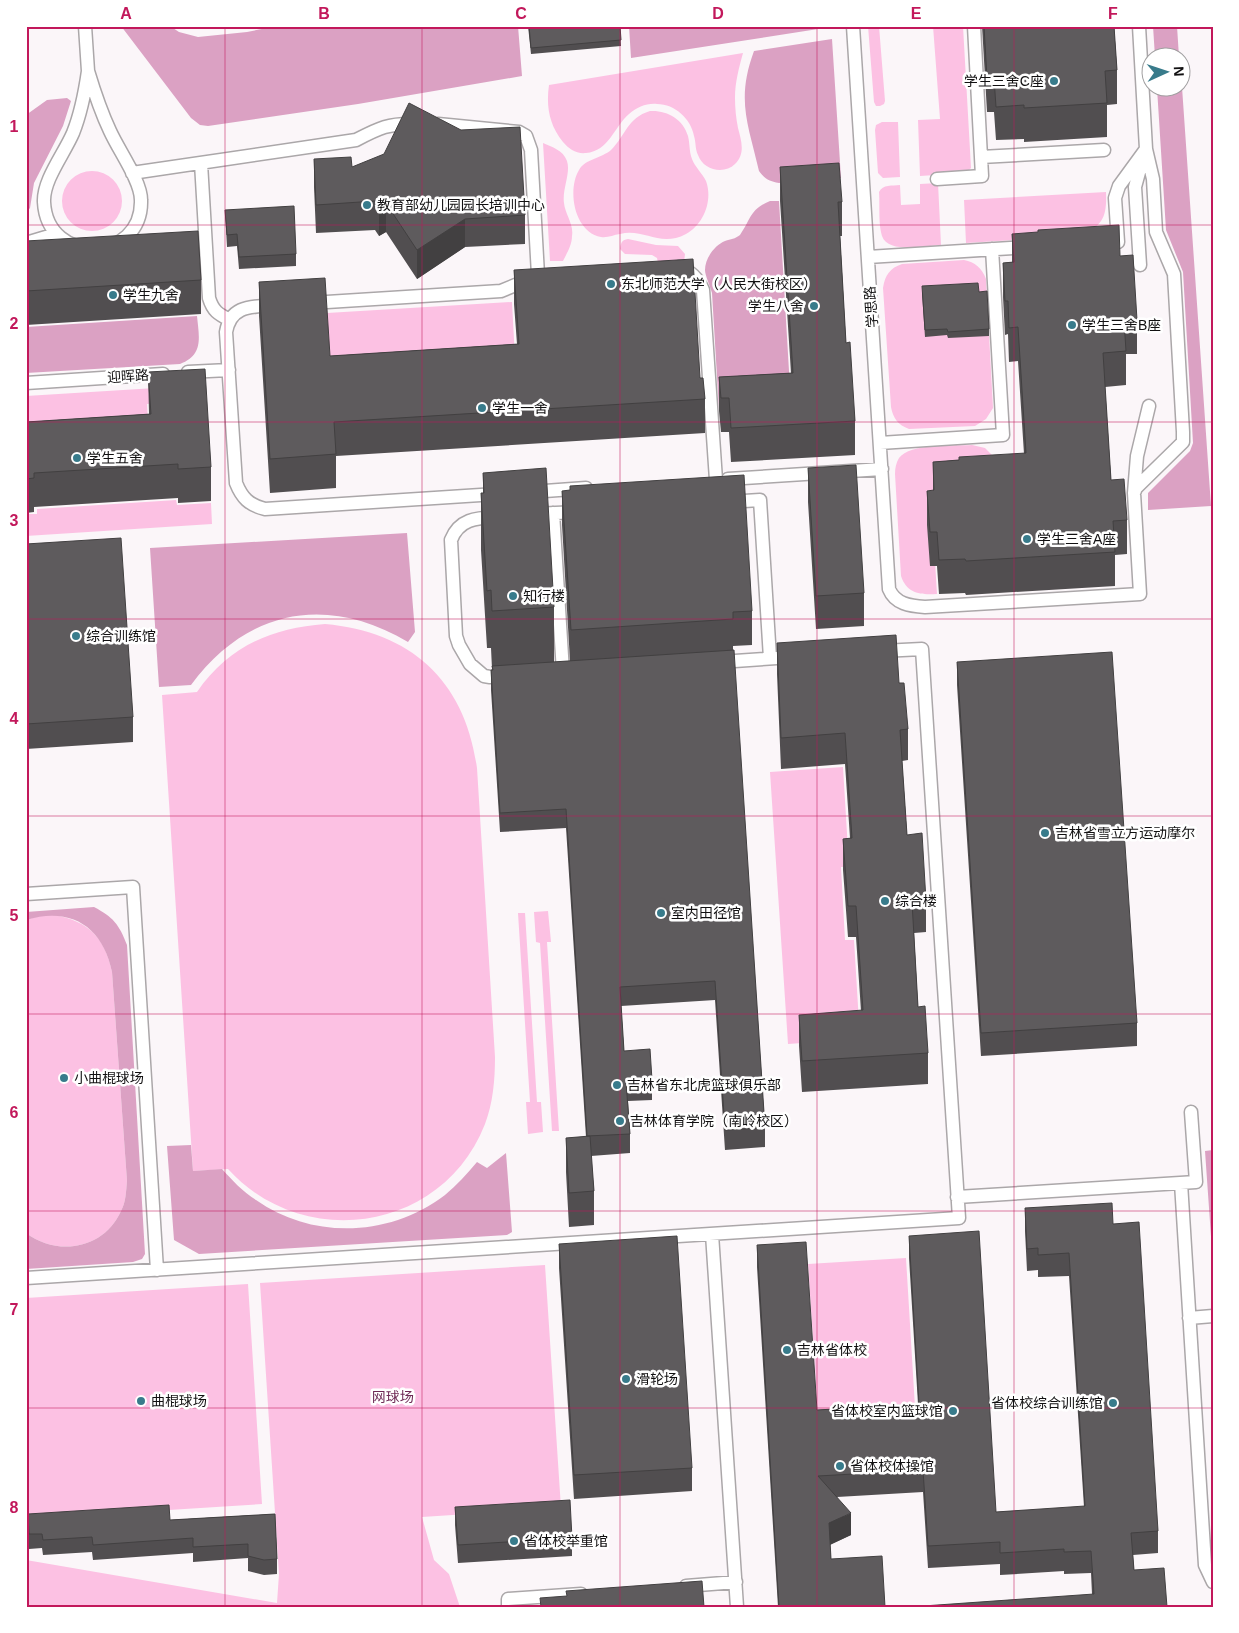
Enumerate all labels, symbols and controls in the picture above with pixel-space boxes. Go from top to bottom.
text: A [120,5,132,22]
text: B [318,5,330,22]
text: C [515,5,527,22]
text: D [712,5,724,22]
text: E [911,5,922,22]
text: F [1108,5,1118,22]
north arrow [1142,48,1192,98]
text: N [1171,66,1187,77]
place label: 学生三舍C座 [964,73,1044,89]
marker: 学生三舍C座 [1048,75,1060,87]
text: 1 [10,118,19,135]
place label: 教育部幼儿园园长培训中心 [377,197,545,213]
marker: 教育部幼儿园园长培训中心 [361,199,373,211]
place label: 东北师范大学（人民大街校区） [621,276,817,292]
marker: 东北师范大学（人民大街校区） [605,278,617,290]
street label: 学思路 [862,285,880,329]
place label: 学生九舍 [123,287,179,303]
marker: 学生九舍 [107,289,119,301]
place label: 学生八舍 [748,298,804,314]
marker: 学生八舍 [808,300,820,312]
text: 2 [10,315,19,332]
place label: 学生三舍B座 [1082,317,1161,333]
marker: 学生三舍B座 [1066,319,1078,331]
street label: 迎晖路 [106,367,150,385]
place label: 学生一舍 [492,400,548,416]
marker: 学生一舍 [476,402,488,414]
place label: 学生五舍 [87,450,143,466]
marker: 学生五舍 [71,452,83,464]
text: 3 [10,512,19,529]
place label: 学生三舍A座 [1037,531,1116,547]
marker: 学生三舍A座 [1021,533,1033,545]
place label: 知行楼 [523,588,565,604]
marker: 知行楼 [507,590,519,602]
place label: 综合训练馆 [86,628,156,644]
marker: 综合训练馆 [70,630,82,642]
text: 4 [10,710,19,727]
place label: 吉林省雪立方运动摩尔 [1055,825,1195,841]
marker: 吉林省雪立方运动摩尔 [1039,827,1051,839]
place label: 综合楼 [895,893,937,909]
marker: 综合楼 [879,895,891,907]
place label: 室内田径馆 [671,905,741,921]
text: 5 [10,907,19,924]
marker: 室内田径馆 [655,907,667,919]
place label: 小曲棍球场 [74,1070,144,1086]
marker: 小曲棍球场 [58,1072,70,1084]
place label: 吉林省东北虎篮球俱乐部 [627,1077,781,1093]
marker: 吉林省东北虎篮球俱乐部 [611,1079,623,1091]
text: 6 [10,1104,19,1121]
place label: 吉林体育学院（南岭校区） [630,1113,798,1129]
marker: 吉林体育学院（南岭校区） [614,1115,626,1127]
text: 7 [10,1301,19,1318]
place label: 吉林省体校 [797,1342,867,1358]
marker: 吉林省体校 [781,1344,793,1356]
place label: 滑轮场 [636,1371,678,1387]
marker: 滑轮场 [620,1373,632,1385]
park label: 网球场 [372,1389,414,1405]
place label: 曲棍球场 [151,1393,207,1409]
marker: 曲棍球场 [135,1395,147,1407]
place label: 省体校综合训练馆 [991,1395,1103,1411]
marker: 省体校综合训练馆 [1107,1397,1119,1409]
place label: 省体校室内篮球馆 [831,1403,943,1419]
marker: 省体校室内篮球馆 [947,1405,959,1417]
place label: 省体校体操馆 [850,1458,934,1474]
marker: 省体校体操馆 [834,1460,846,1472]
text: 8 [10,1499,19,1516]
place label: 省体校举重馆 [524,1533,608,1549]
marker: 省体校举重馆 [508,1535,520,1547]

